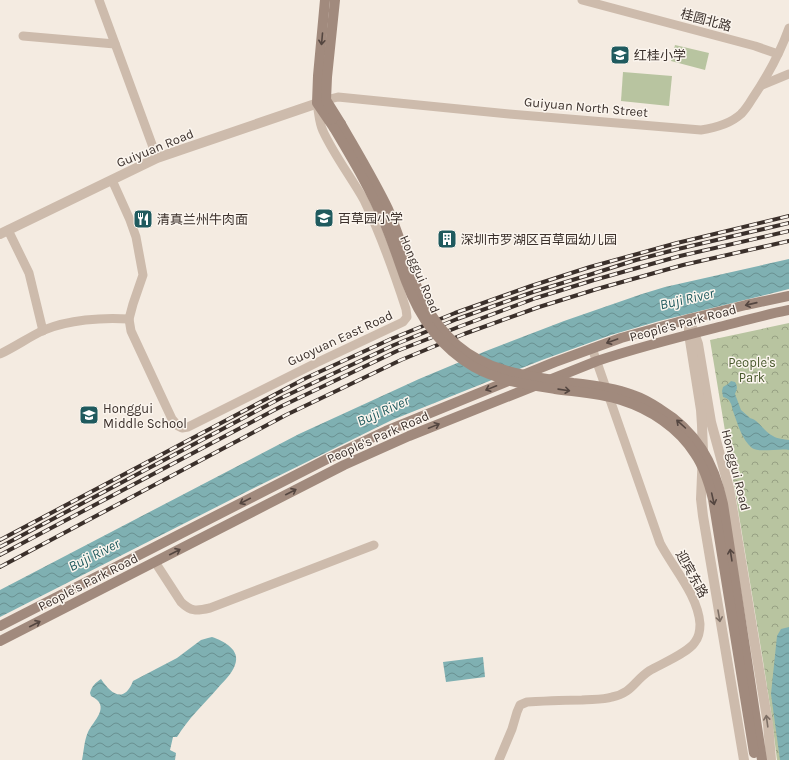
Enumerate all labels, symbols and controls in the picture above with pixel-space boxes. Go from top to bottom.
street label: 桂圆北路 [679,6,733,34]
one-way arrow [318,32,325,45]
school or university icon: 红桂小学 [609,44,631,66]
place label: 红桂小学 [634,48,686,63]
street label: Guiyuan North Street [523,94,649,120]
street label: Guiyuan Road [114,126,196,170]
school or university icon: 百草园小学 [313,207,335,229]
restaurant icon: 清真兰州牛肉面 [132,208,154,230]
place label: 百草园小学 [338,211,403,226]
place label: 清真兰州牛肉面 [157,212,248,227]
building icon: 深圳市罗湖区百草园幼儿园 [436,228,458,250]
place label: 深圳市罗湖区百草园幼儿园 [461,232,617,247]
street label: Honggui Road [397,233,443,315]
water label: Buji River [658,284,717,314]
one-way arrow [745,300,758,308]
street label: People's Park Road [628,302,738,344]
street label: Guoyuan East Road [285,307,395,369]
one-way arrow [606,338,618,346]
park label: People's Park [728,355,776,385]
one-way arrow [485,385,497,392]
one-way arrow [557,386,570,394]
water label: Buji River [354,392,413,430]
place label: Honggui Middle School [103,401,187,431]
school or university icon: Honggui Middle School [78,404,100,426]
street label: People's Park Road [325,408,431,466]
one-way arrow [676,420,686,429]
one-way arrow [428,421,440,429]
street label: Honggui Road [719,428,753,512]
one-way arrow [285,488,297,496]
one-way arrow [710,492,718,505]
one-way arrow [240,498,252,505]
water label: Buji River [65,534,124,575]
one-way arrow [169,548,181,555]
street label: 迎宾东路 [673,548,711,600]
one-way arrow [727,549,735,562]
street label: People's Park Road [36,550,140,614]
one-way arrow [716,609,724,622]
one-way arrow [29,619,41,627]
one-way arrow [763,715,771,728]

